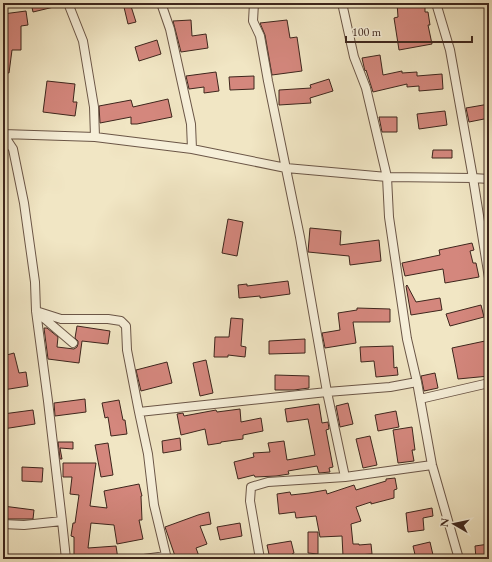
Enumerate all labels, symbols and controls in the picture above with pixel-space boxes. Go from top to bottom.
scale bar [346,18,472,44]
text: 100 m [352,24,382,40]
north arrow [434,504,474,544]
text: N [437,517,452,528]

